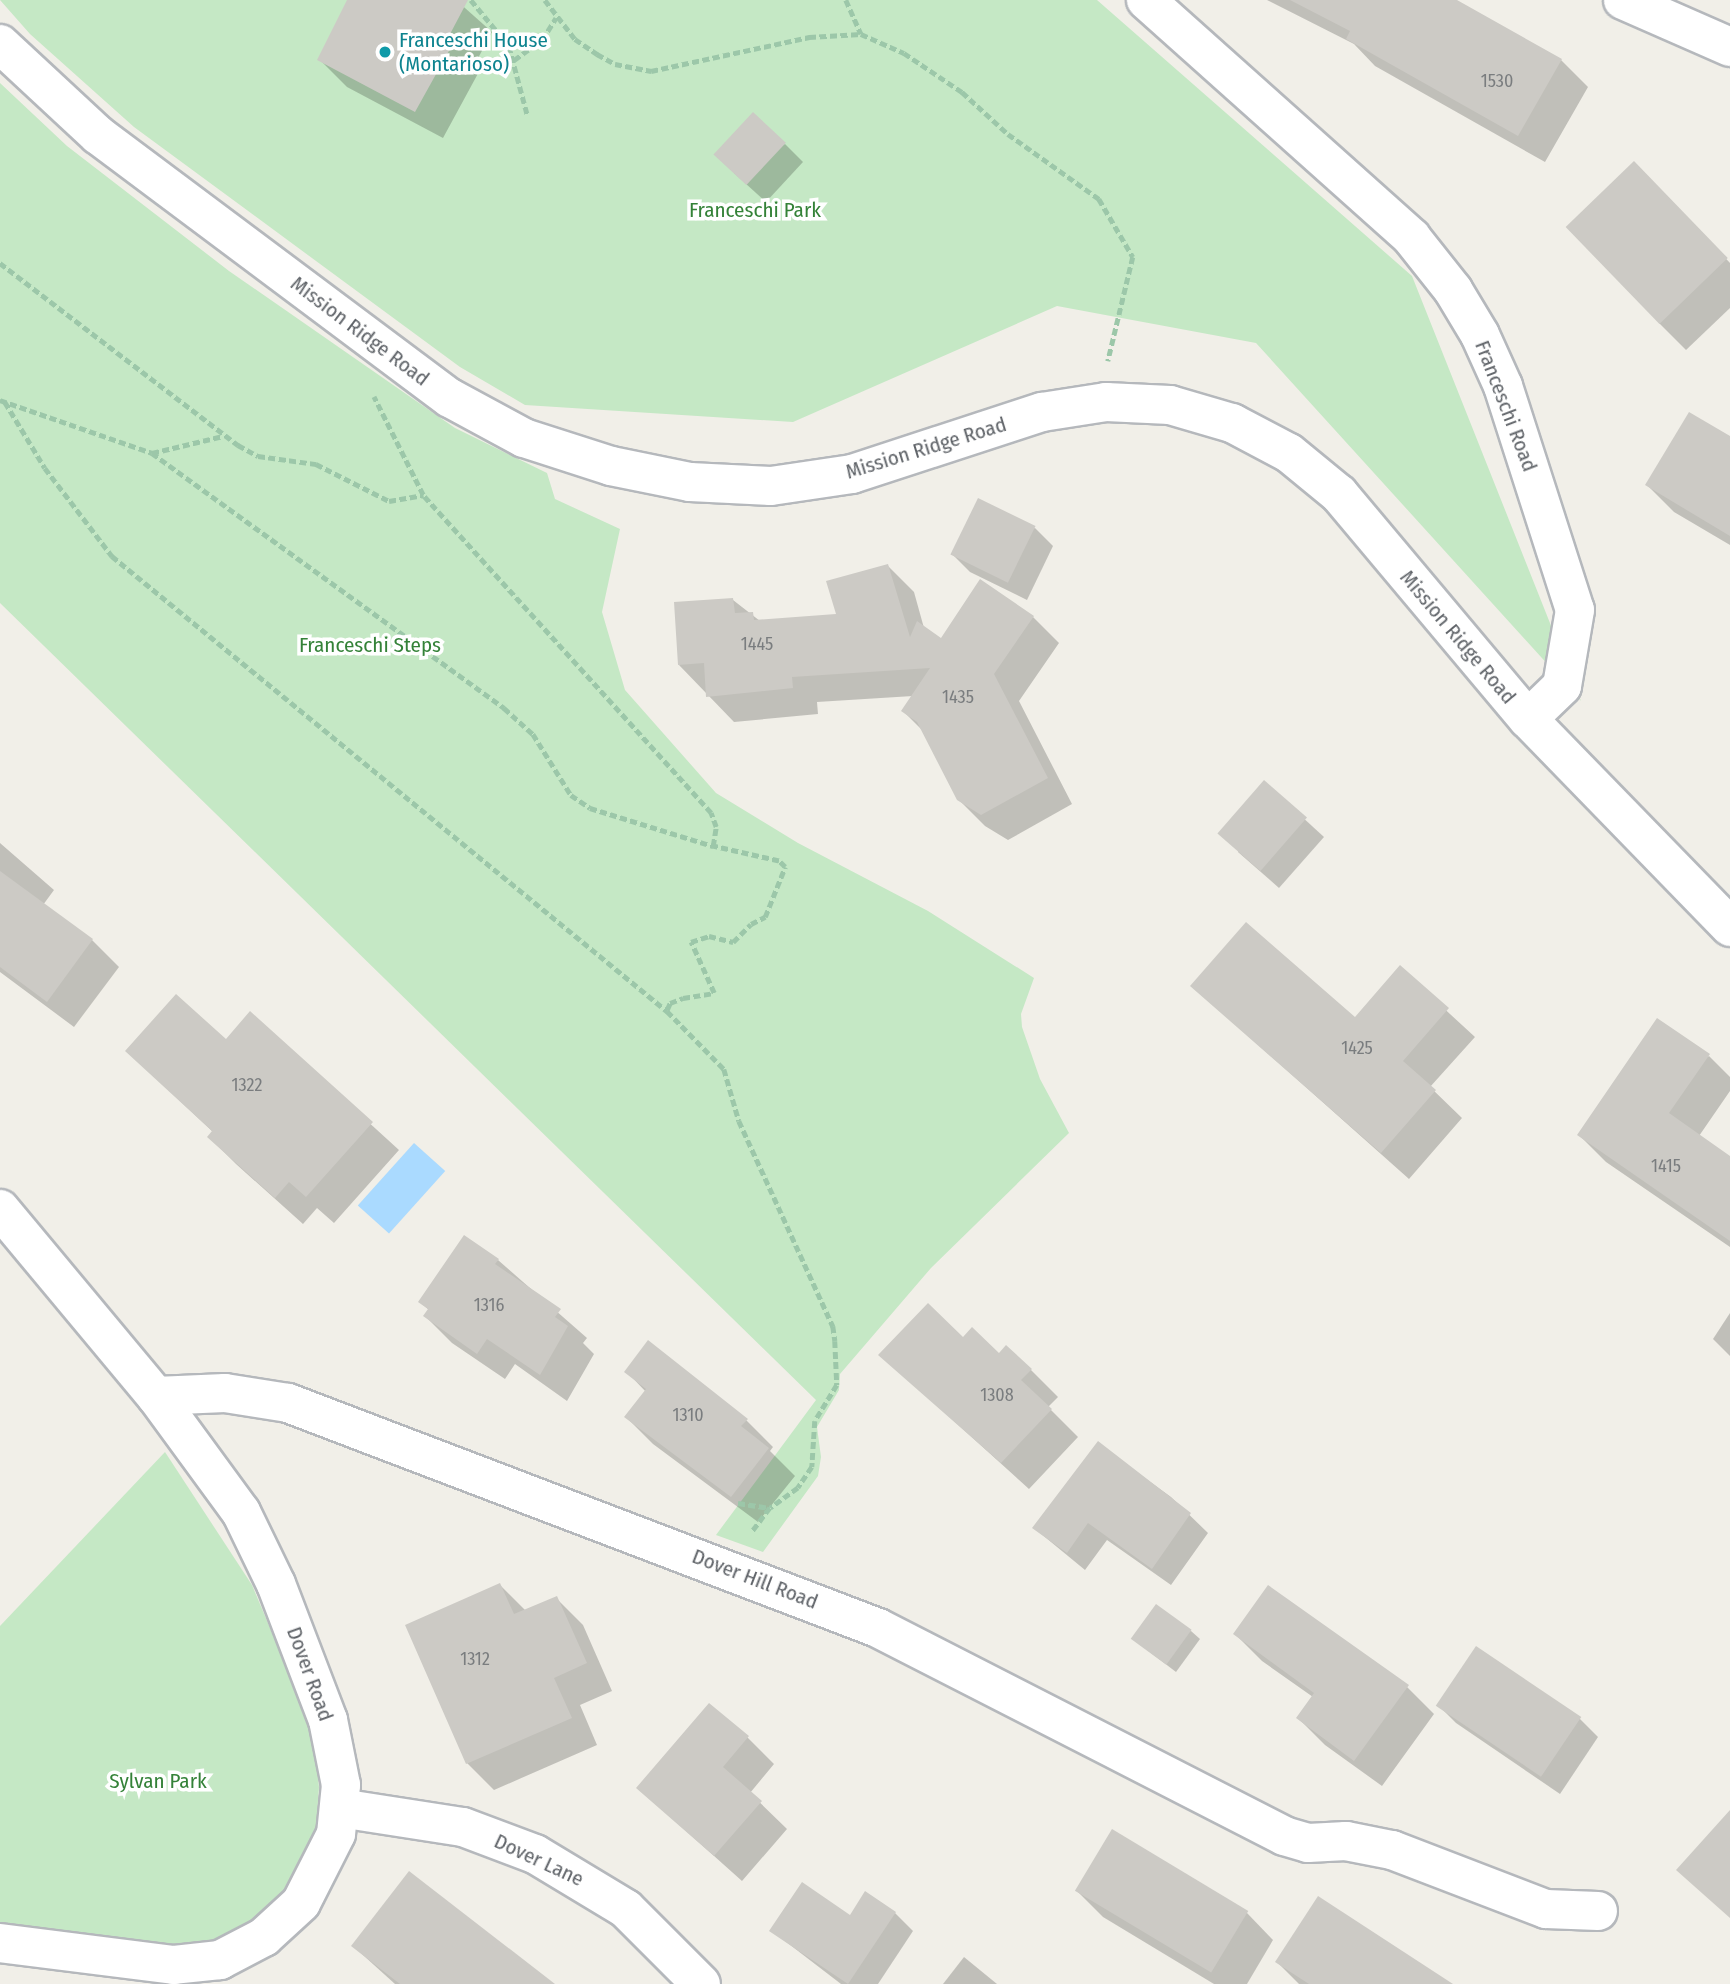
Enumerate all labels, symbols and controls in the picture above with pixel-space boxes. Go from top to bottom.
place label: Franceschi House (Montarioso) [399,27,548,77]
marker: Franceschi House (Montarioso) [377,44,393,60]
house number: 1530 [1481,70,1513,92]
park label: Franceschi Park [689,197,821,223]
street label: Mission Ridge Road [286,271,434,391]
street label: Franceschi Road [1469,337,1543,475]
street label: Mission Ridge Road [843,412,1009,484]
street label: Mission Ridge Road [1395,565,1521,709]
park label: Franceschi Steps [299,632,441,658]
house number: 1445 [741,633,773,655]
house number: 1435 [942,686,974,708]
house number: 1425 [1341,1037,1373,1059]
house number: 1322 [232,1074,262,1096]
house number: 1415 [1651,1155,1681,1177]
house number: 1316 [474,1294,504,1316]
house number: 1308 [980,1384,1014,1406]
house number: 1310 [672,1404,704,1426]
street label: Dover Hill Road [689,1543,821,1615]
street label: Dover Road [281,1623,339,1725]
house number: 1312 [460,1648,490,1670]
park label: Sylvan Park [109,1768,207,1794]
street label: Dover Lane [490,1828,588,1892]

